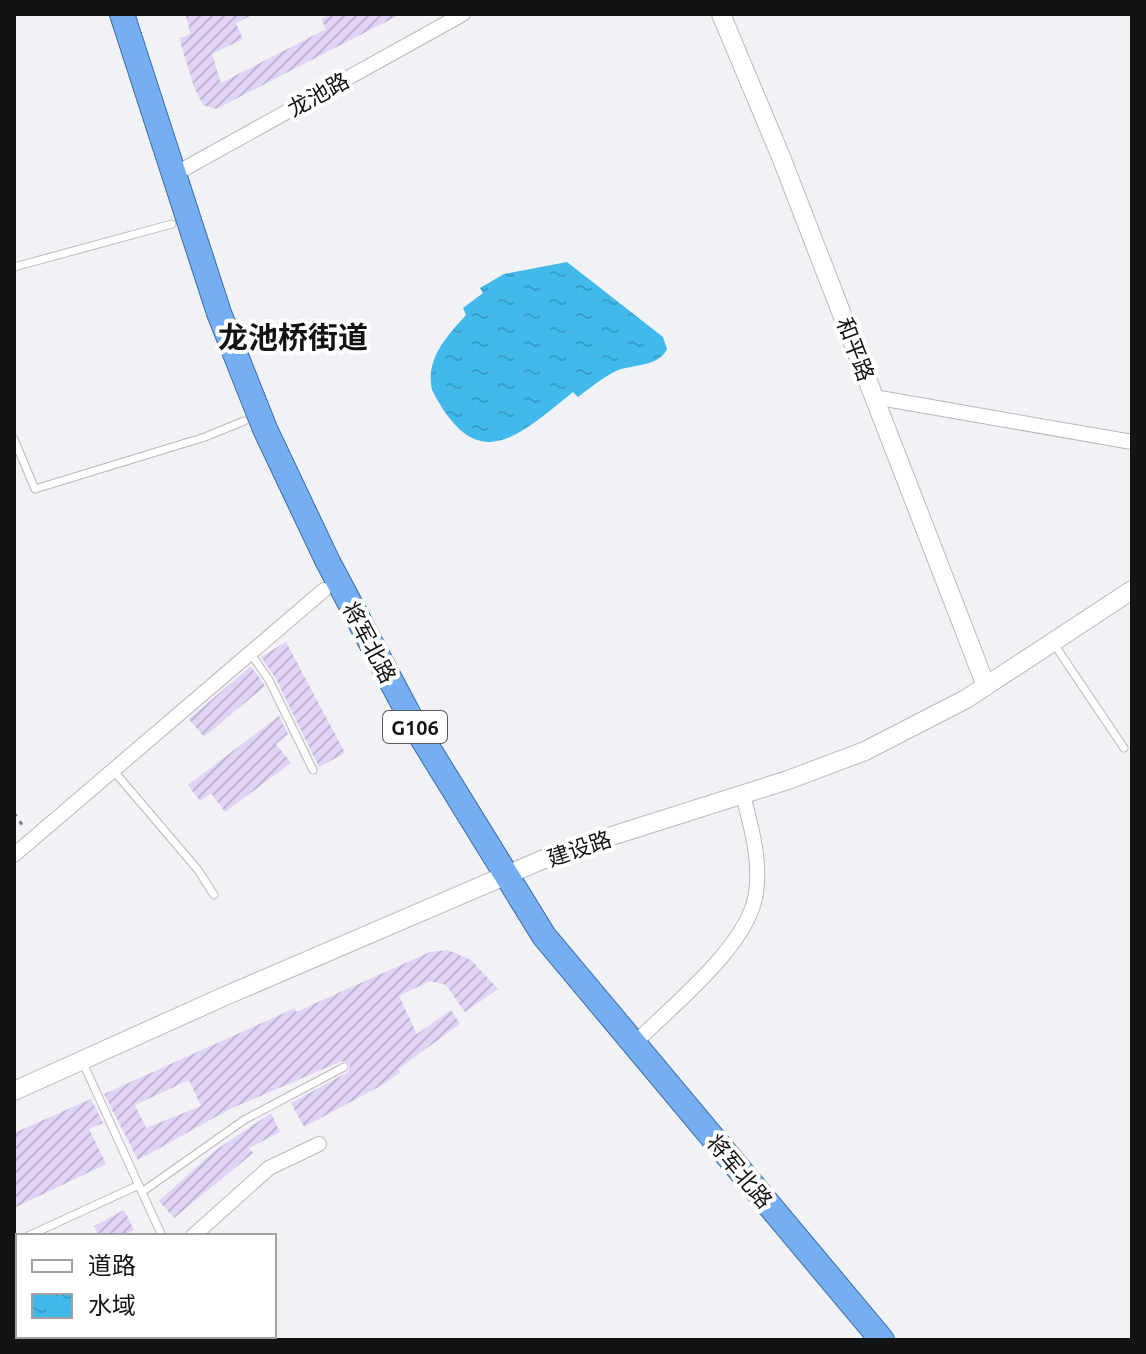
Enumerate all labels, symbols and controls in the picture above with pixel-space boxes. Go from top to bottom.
street label: 龙池路 [283,67,353,121]
street label: 和平路 [833,314,879,384]
district label: 龙池桥街道 [218,320,368,354]
street label: 将军北路 [338,597,402,687]
road number: G106 [383,711,447,743]
street label: 建设路 [544,825,614,871]
street label: 将军北路 [702,1129,778,1213]
legend [16,1234,276,1338]
text: 道路 [88,1252,136,1279]
text: 水域 [88,1292,136,1319]

